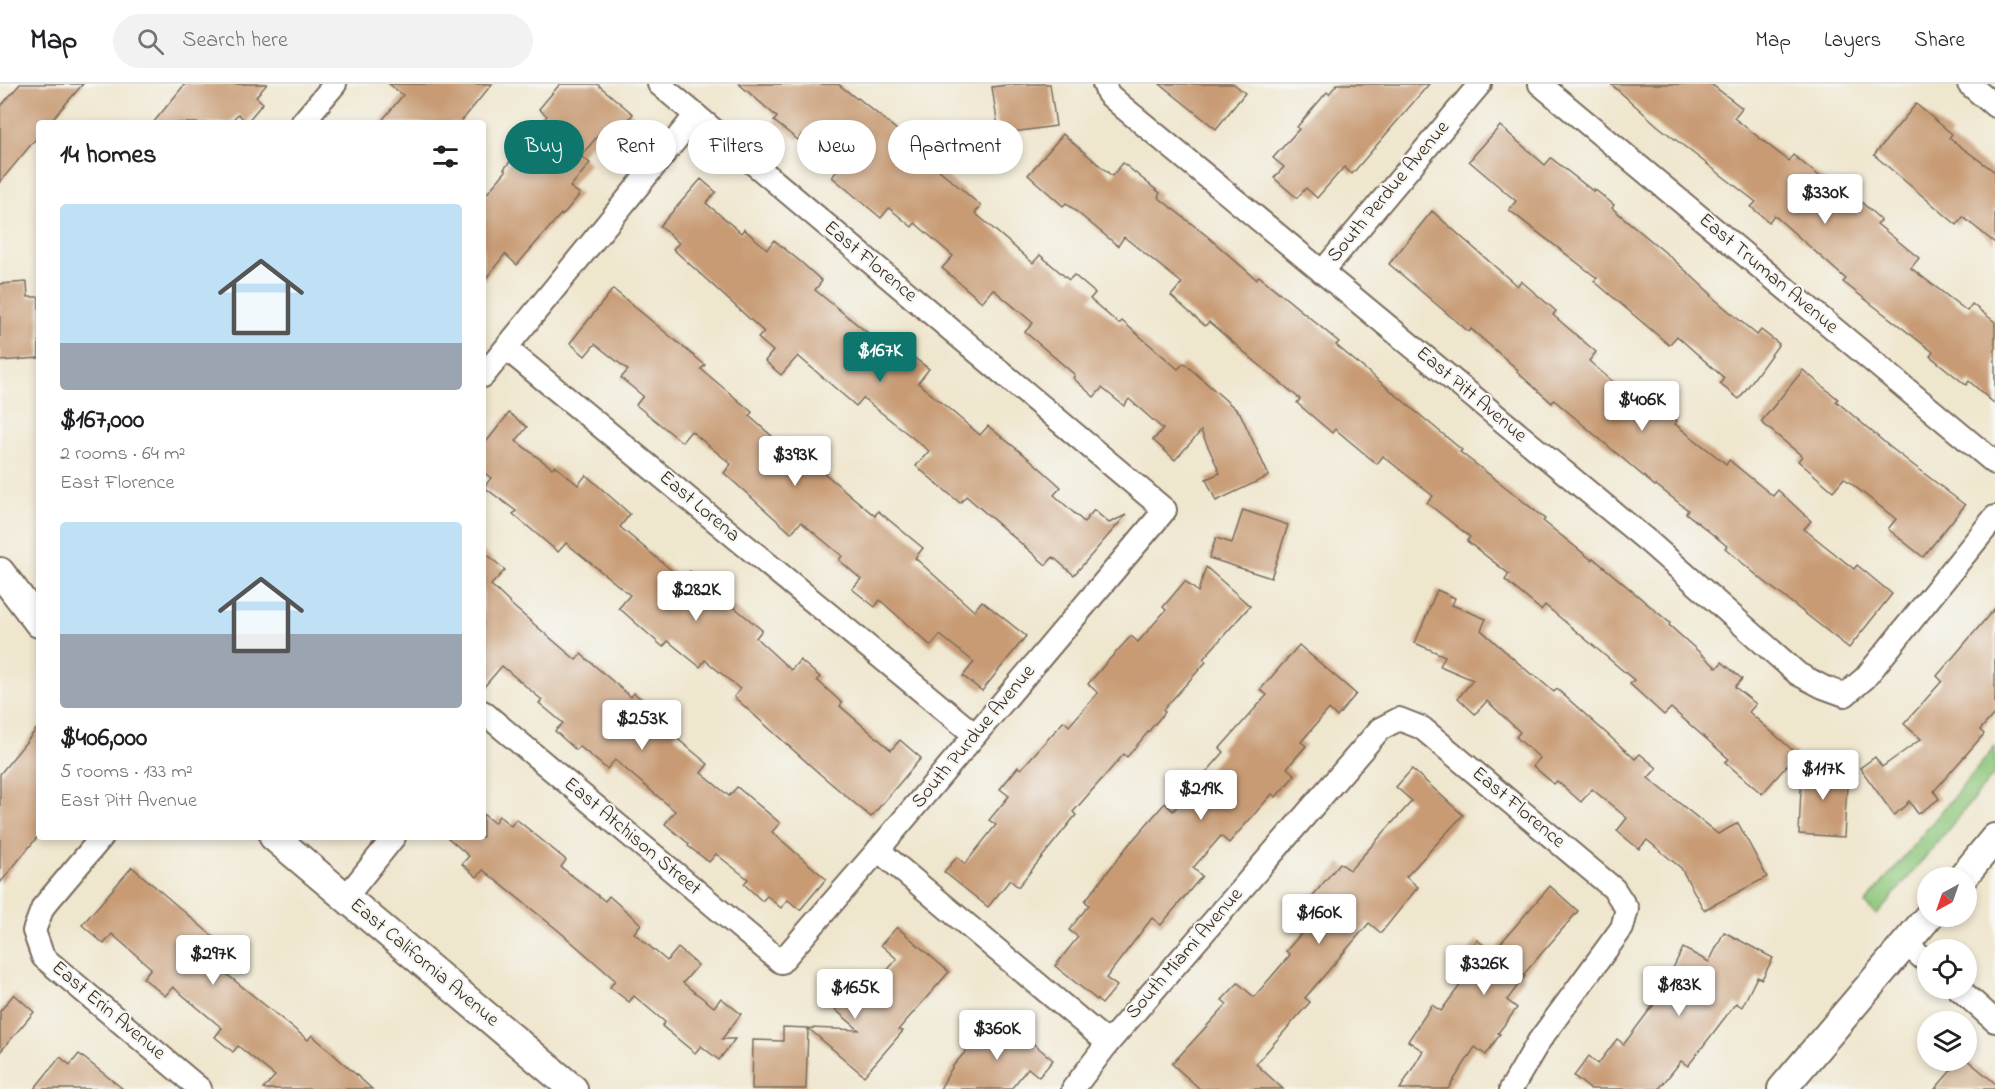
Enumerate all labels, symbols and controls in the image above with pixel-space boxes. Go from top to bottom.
search box [113,14,533,68]
text: Map [30,21,77,62]
icon: search [134,25,167,58]
text: Search here [182,25,288,57]
text: Map [1755,26,1791,56]
text: Layers [1824,26,1881,56]
text: Share [1914,26,1965,56]
street label: South Perdue Avenue [1321,115,1457,269]
chip: Buy [504,120,584,174]
chip: Rent [596,120,676,174]
chip: Filters [688,120,785,174]
chip: New [797,120,876,174]
chip: Apartment [888,120,1023,174]
text: 14 homes [60,137,156,175]
icon: filters [429,140,462,173]
pin: $330K [1783,174,1867,225]
text: $330K [1802,179,1848,208]
street label: East Truman Avenue [1692,207,1844,341]
street label: East Florence [817,214,923,310]
icon: home [207,243,315,351]
pin: $167K [838,332,922,383]
text: $167K [857,337,903,366]
street label: East Pitt Avenue [1409,340,1533,450]
pin: $406K [1600,381,1684,432]
text: $406K [1618,386,1666,415]
text: $167,000 [60,402,144,440]
pin: $393K [753,436,837,487]
text: 2 rooms · 64 m² [60,440,185,469]
text: $393K [773,441,817,470]
street label: East Lorena [652,464,746,550]
text: East Florence [60,469,174,498]
icon: home [207,561,315,669]
pin: $282K [654,571,738,622]
text: $282K [671,576,721,605]
street label: South Purdue Avenue [905,659,1043,815]
pin: $253K [600,700,684,751]
text: $253K [616,705,668,734]
text: $406,000 [60,720,147,758]
pin: $117K [1781,750,1865,801]
text: $117K [1802,755,1844,784]
text: 5 rooms · 133 m² [60,758,193,787]
street label: East Florence [1465,760,1571,856]
pin: $219K [1159,770,1243,821]
street label: East Atchison Street [557,771,707,903]
text: $219K [1179,775,1223,804]
text: East Pitt Avenue [60,787,197,816]
north arrow [1917,867,1977,927]
map controls [1917,867,1977,1071]
street label: South Miami Avenue [1120,882,1251,1026]
street label: East California Avenue [343,892,505,1034]
pin: $160K [1277,894,1361,945]
text: $160K [1296,899,1342,928]
pin: $297K [171,935,255,986]
button: locate [1917,939,1977,999]
text: $297K [190,940,236,969]
pin: $326K [1442,945,1526,996]
text: $326K [1460,950,1508,979]
street label: East Erin Avenue [45,954,172,1068]
pin: $183K [1637,966,1721,1017]
pin: $165K [813,969,897,1020]
text: $183K [1657,971,1701,1000]
text: $165K [831,974,879,1003]
pin: $360K [955,1010,1039,1061]
button: layers [1917,1011,1977,1071]
text: $360K [973,1015,1021,1044]

